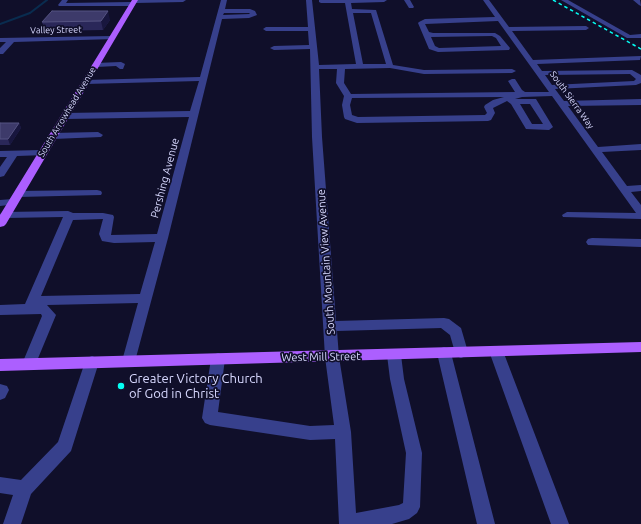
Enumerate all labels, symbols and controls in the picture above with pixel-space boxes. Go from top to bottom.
street label: Valley Street [30,24,82,36]
street label: South Arrowhead Avenue [36,65,98,159]
street label: South Sierra Way [548,69,596,131]
street label: Pershing Avenue [148,136,182,220]
street label: South Mountain View Avenue [314,189,338,335]
street label: West Mill Street [281,350,361,364]
place label: Greater Victory Church of God in Christ [129,371,263,402]
marker: Greater Victory Church of God in Christ [116,381,126,391]

